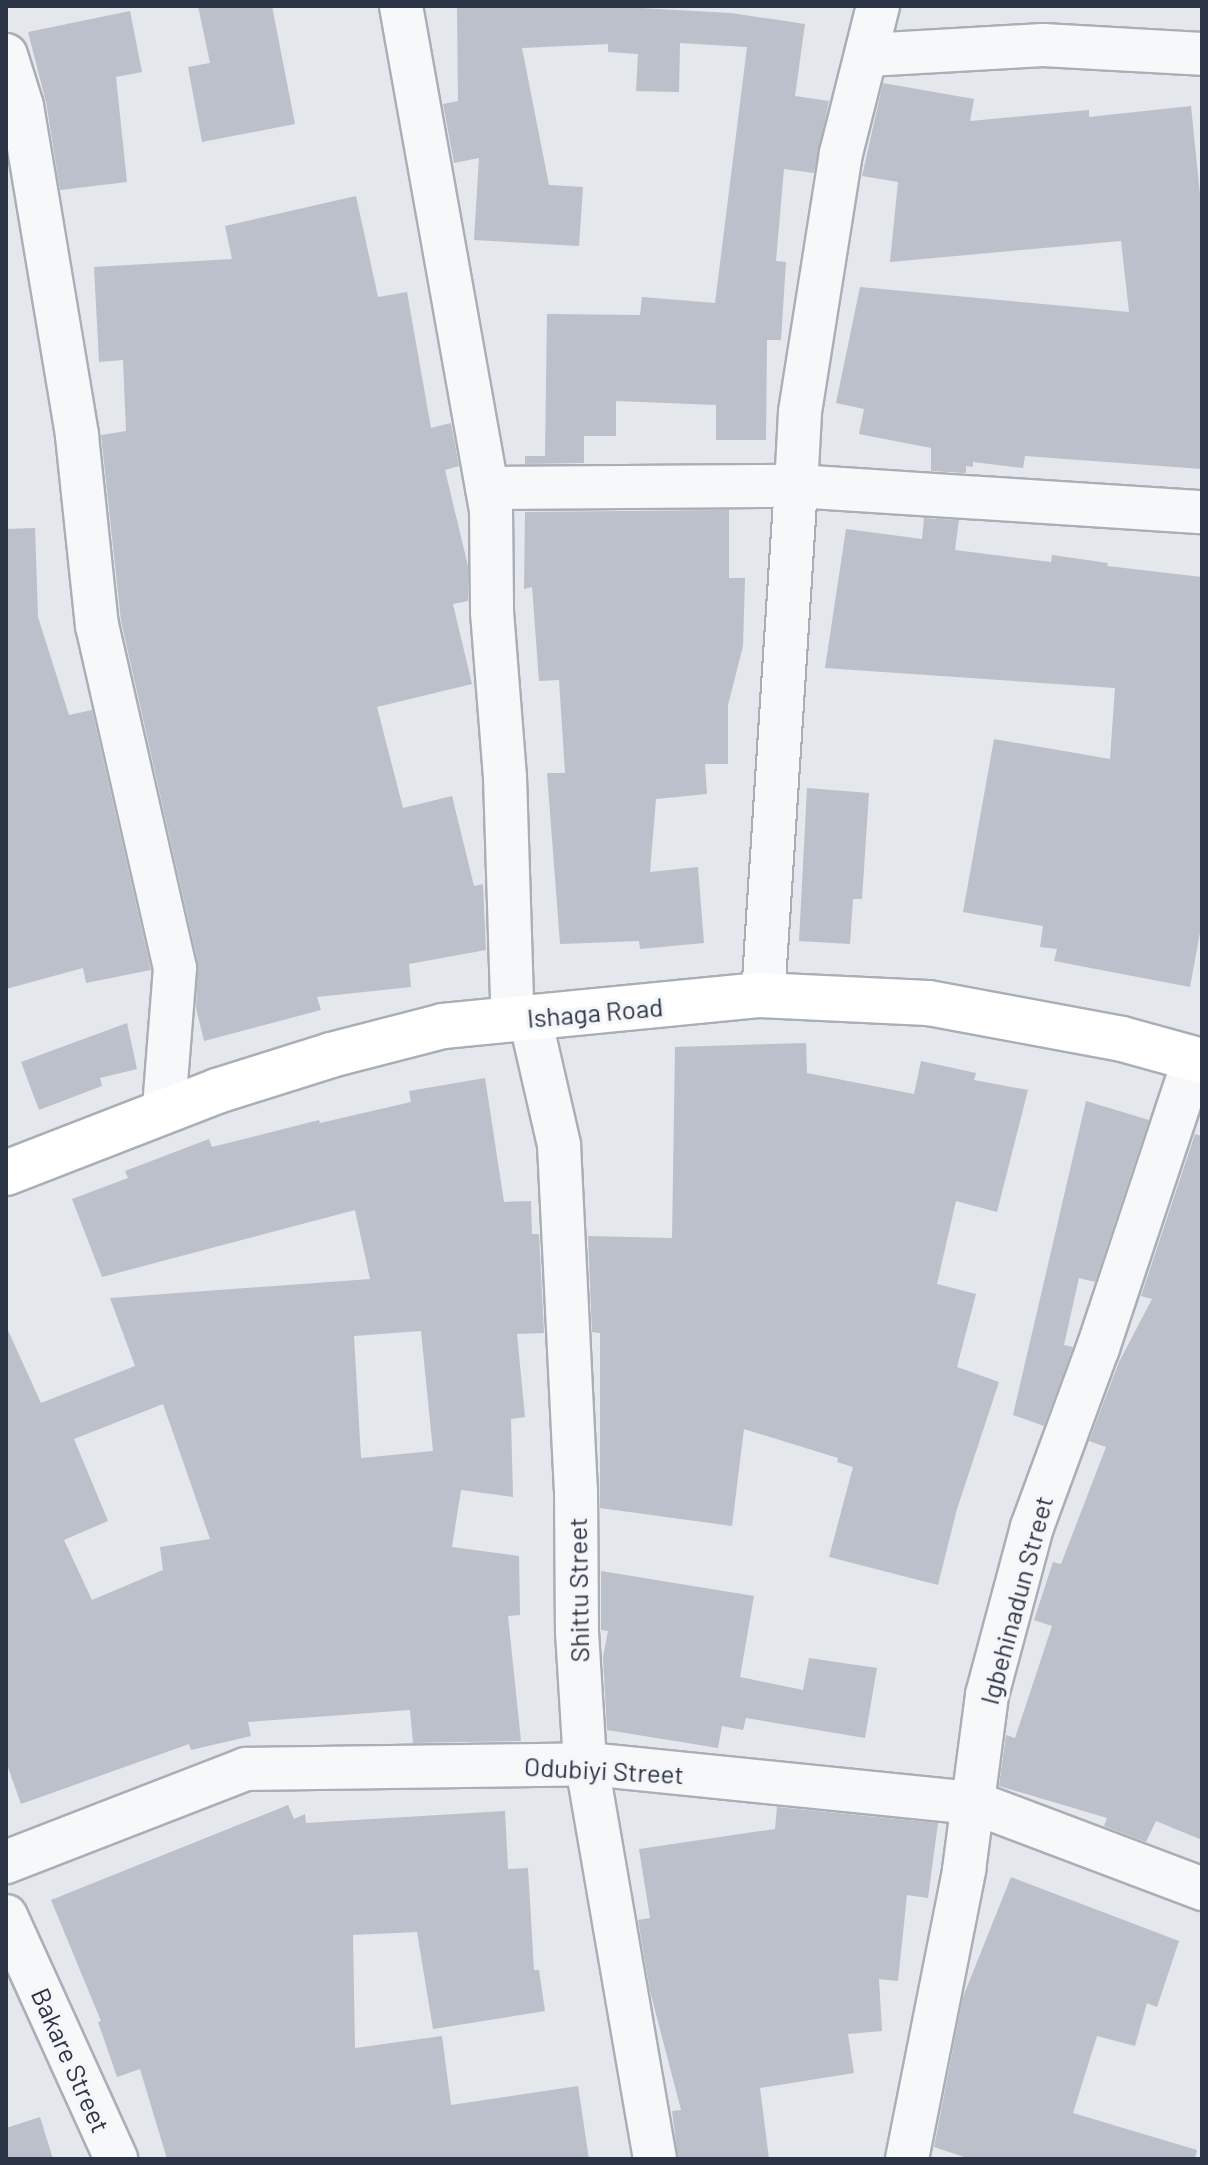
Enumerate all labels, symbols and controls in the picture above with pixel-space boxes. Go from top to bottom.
street label: Ishaga Road [526,991,664,1033]
street label: Igbehinadun Street [973,1492,1059,1708]
street label: Shittu Street [561,1517,595,1663]
street label: Odubiyi Street [523,1750,685,1790]
street label: Bakare Street [25,1983,117,2137]

